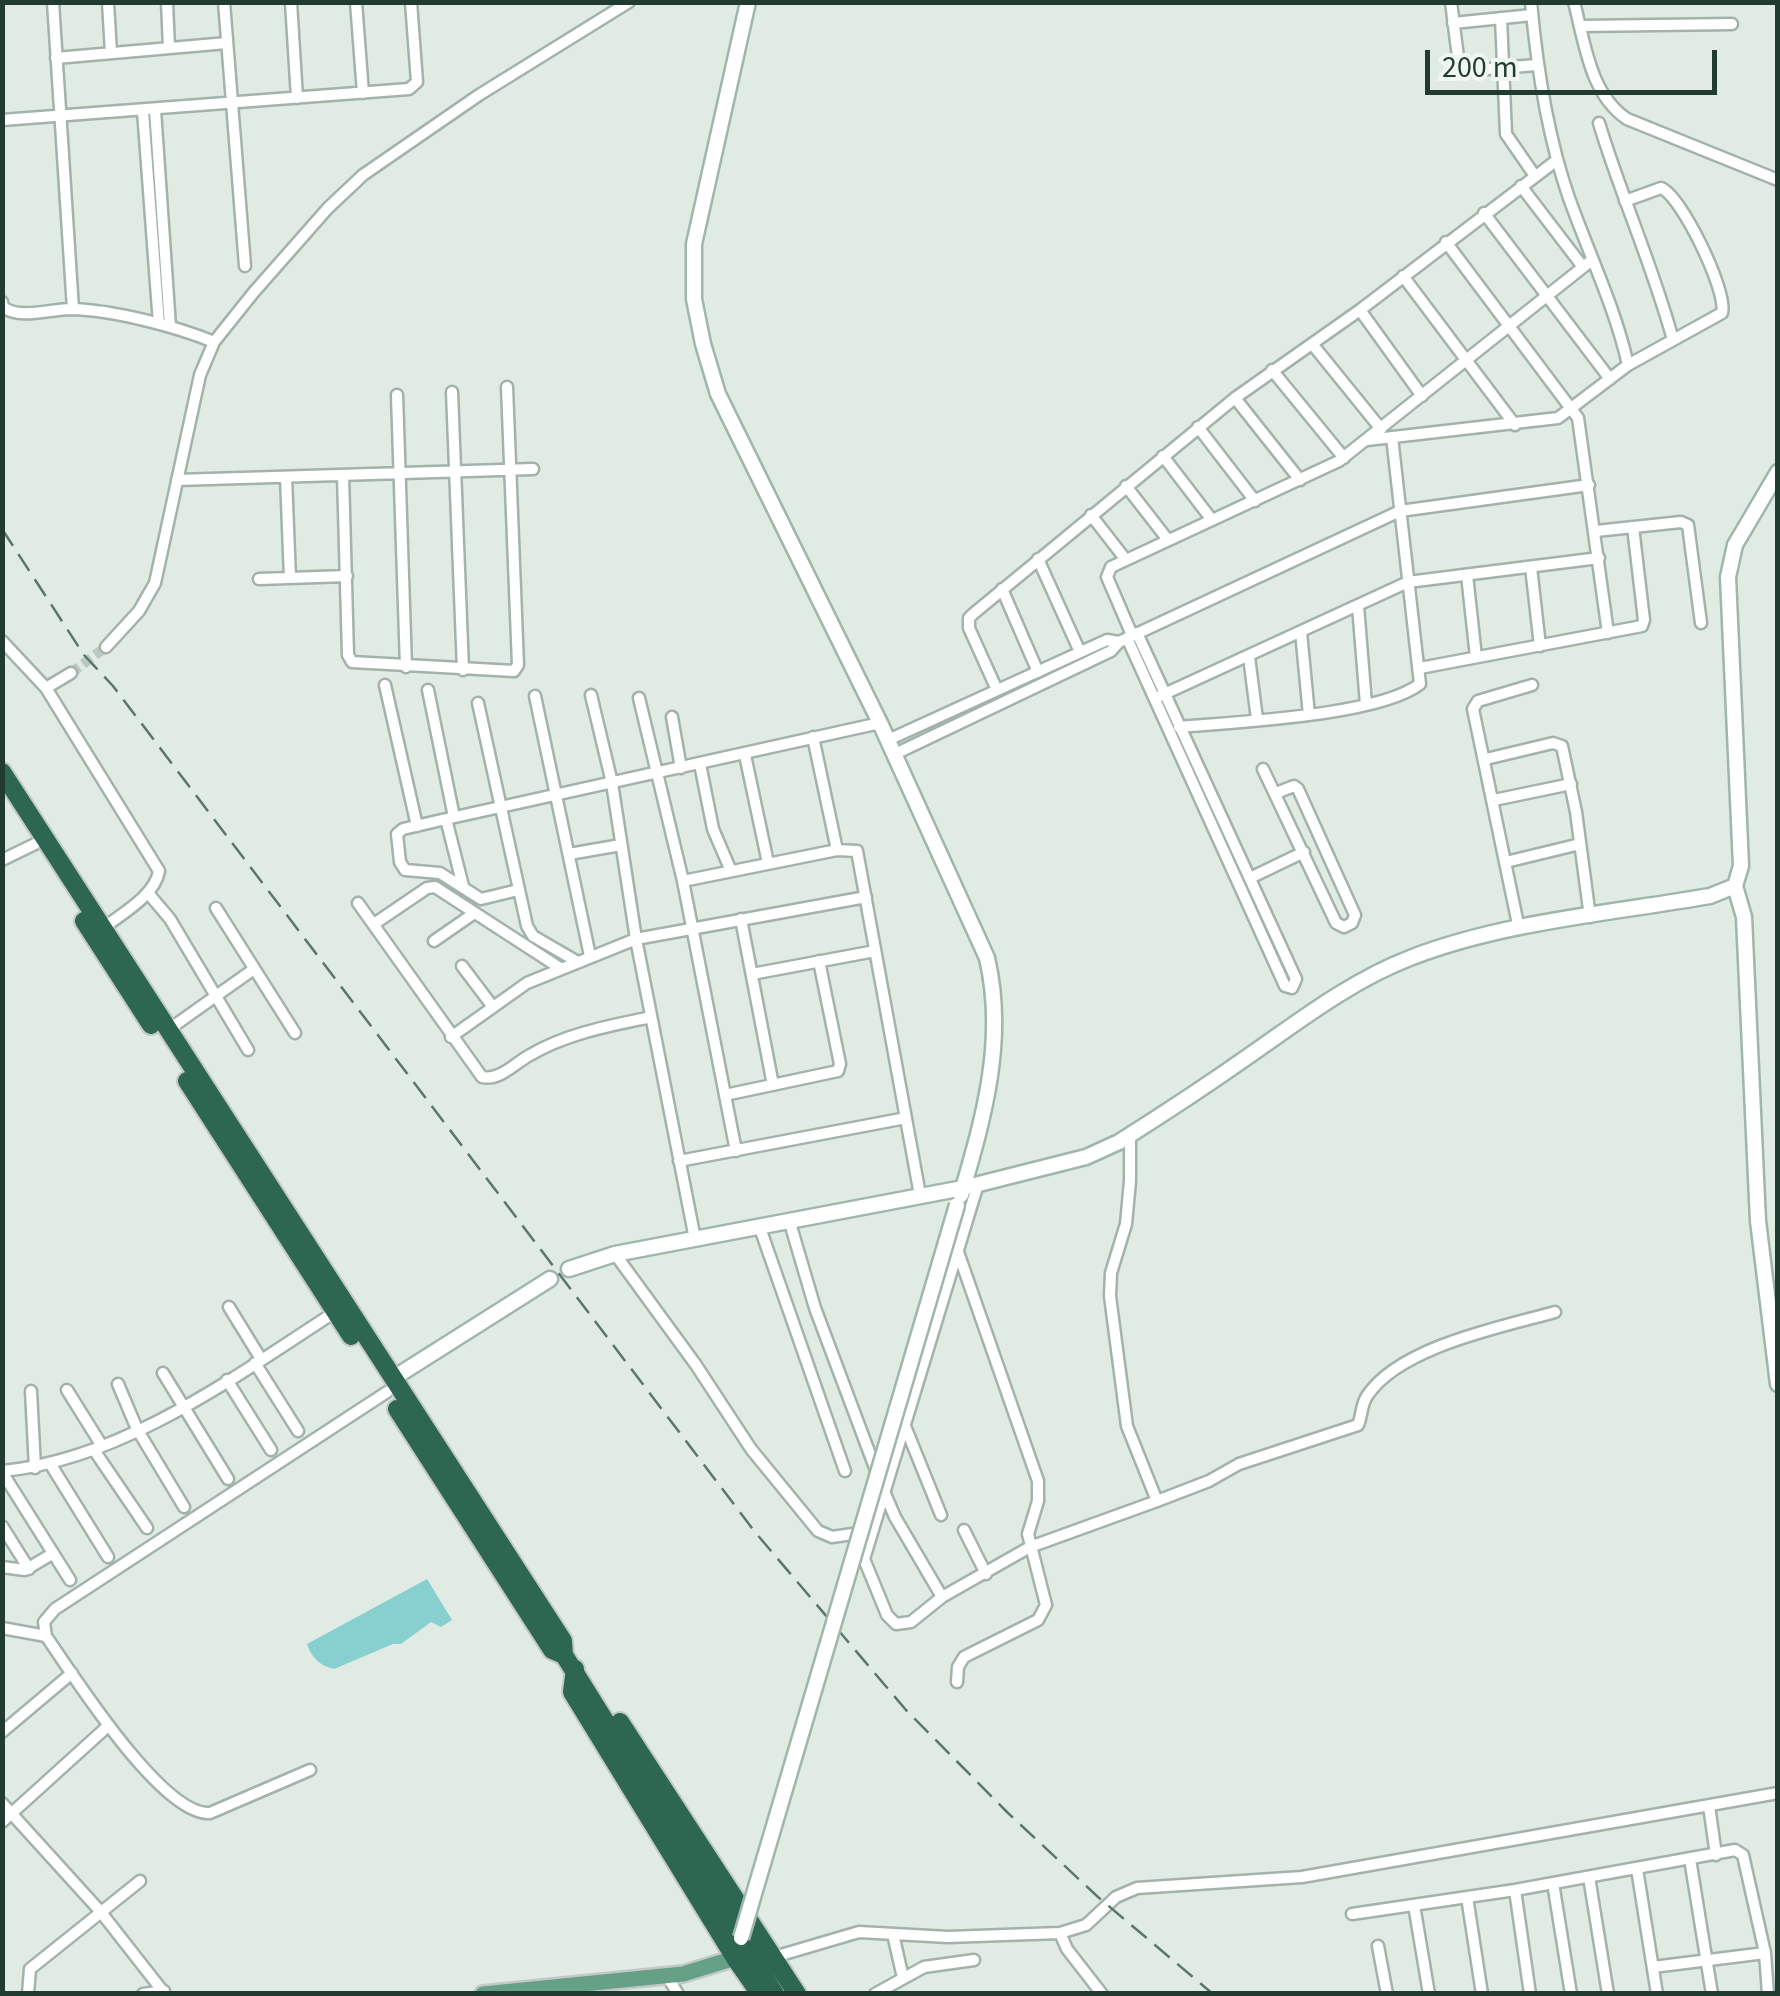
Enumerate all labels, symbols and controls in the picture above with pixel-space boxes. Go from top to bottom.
scale bar [1430,30,1722,92]
text: 200 m [1442,46,1518,89]

